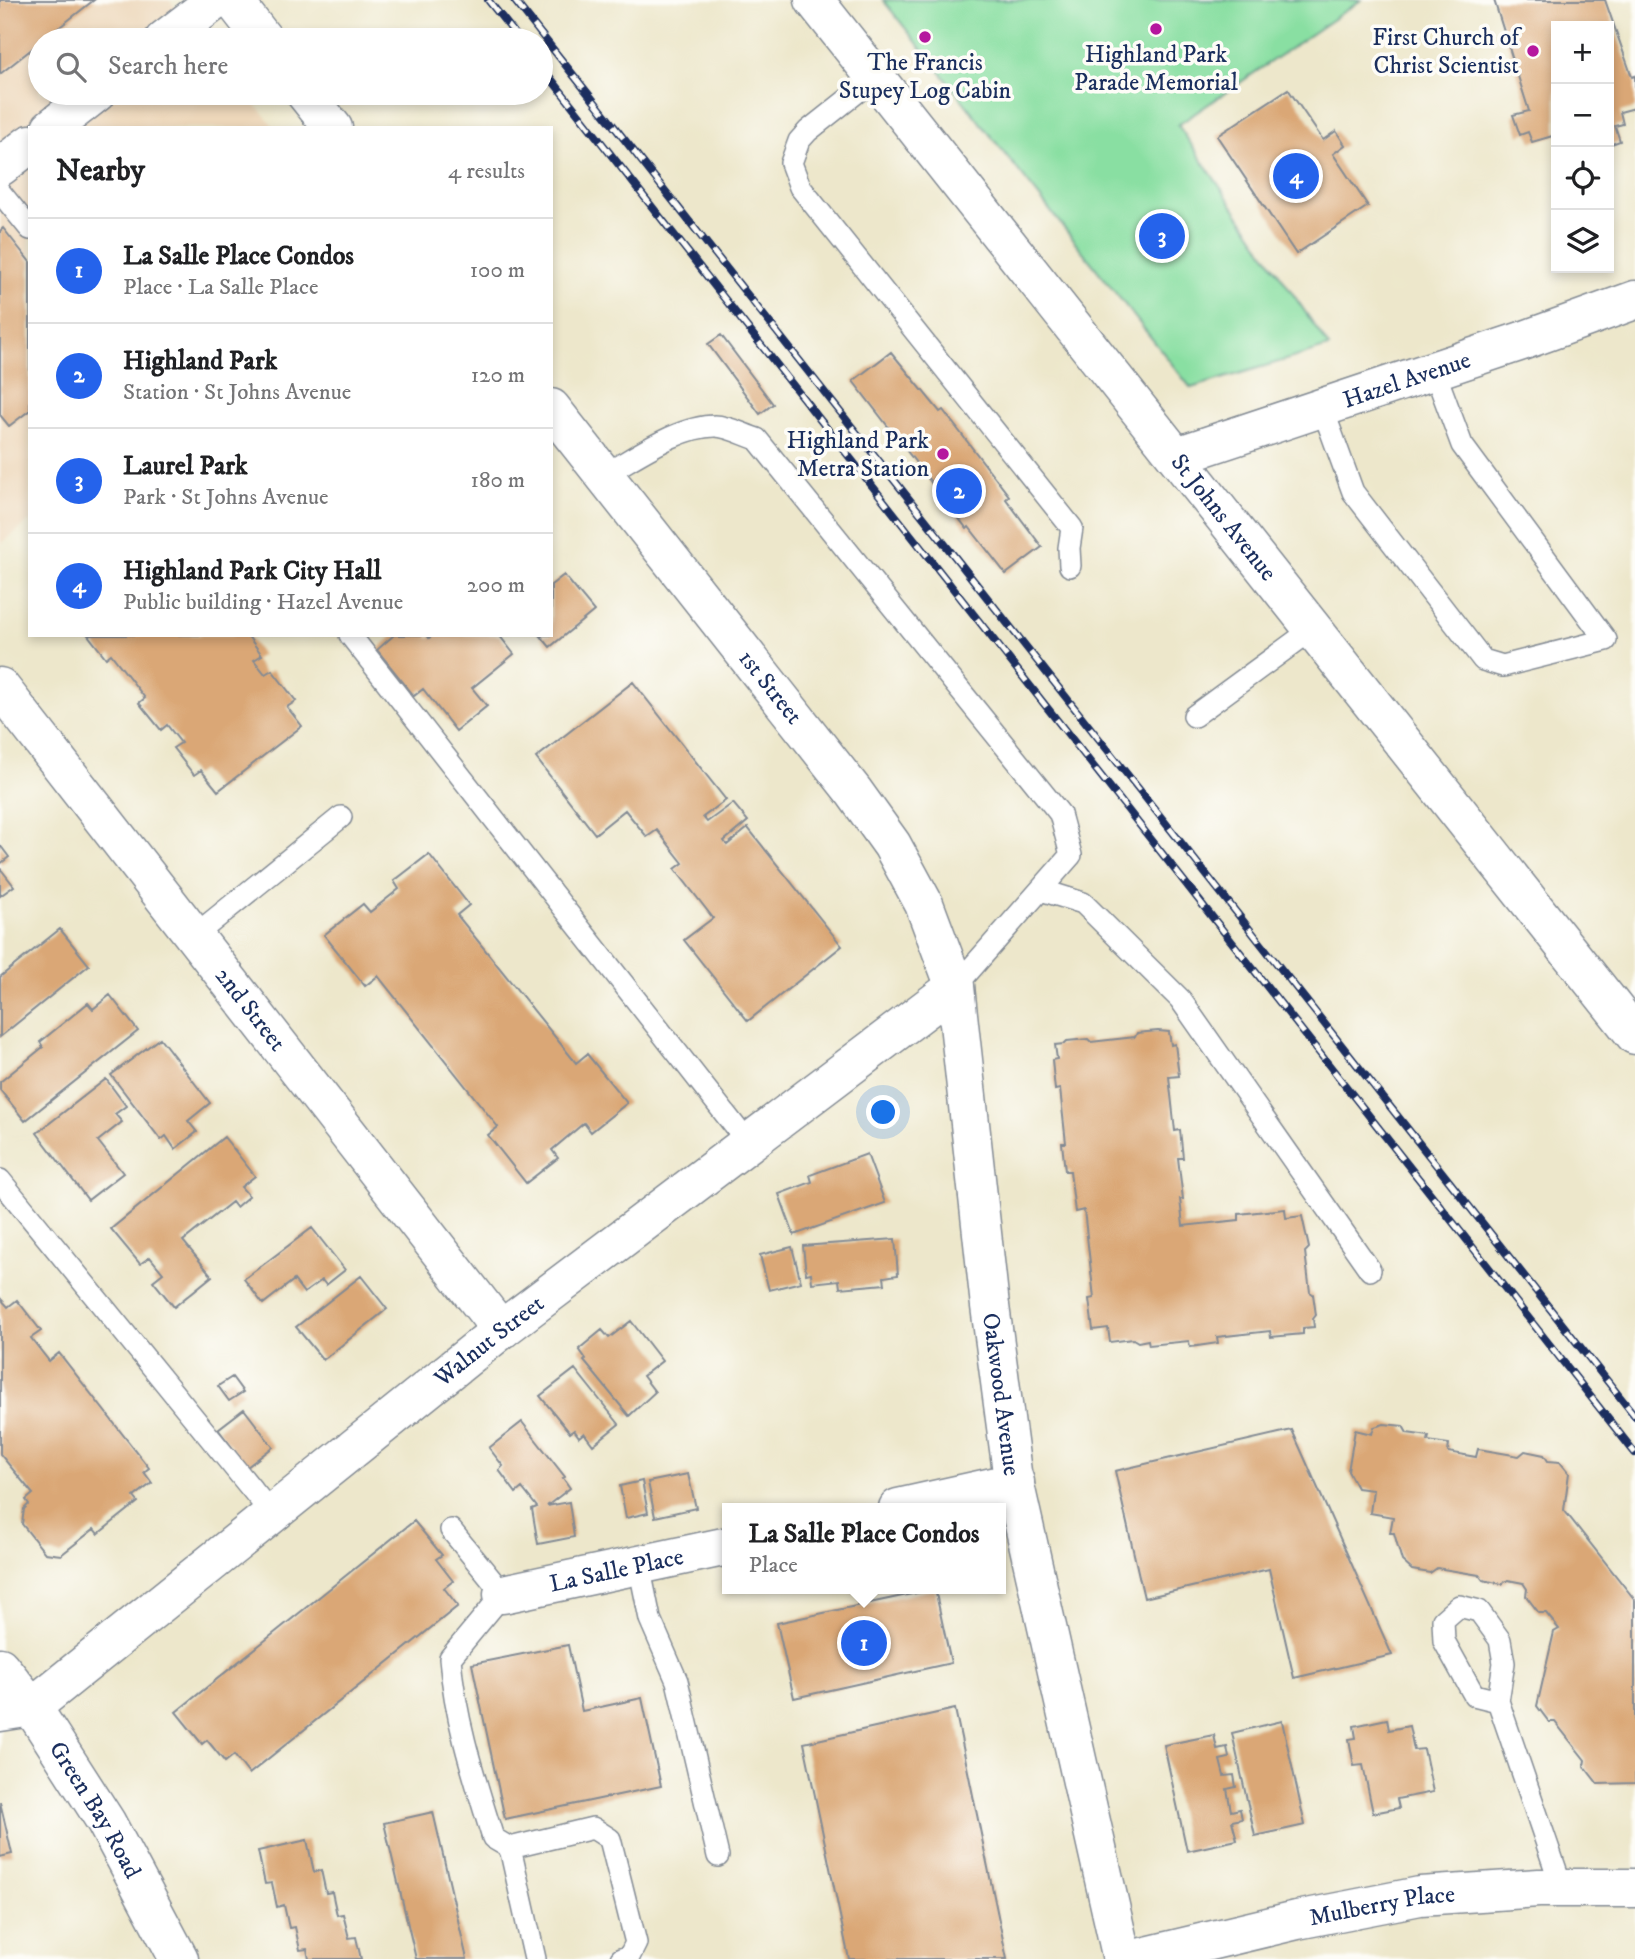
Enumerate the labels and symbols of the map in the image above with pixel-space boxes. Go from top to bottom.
marker: Highland Park Parade Memorial [1148,21,1164,37]
place label: First Church of Christ Scientist [1372,23,1522,81]
marker: The Francis Stupey Log Cabin [917,29,933,45]
place label: Highland Park Parade Memorial [1074,40,1239,98]
marker: First Church of Christ Scientist [1525,43,1541,59]
place label: The Francis Stupey Log Cabin [839,48,1012,106]
pin: 4 [1273,150,1319,202]
pin: 3 [1139,210,1185,262]
street label: Hazel Avenue [1339,345,1474,416]
place label: Highland Park Metra Station [787,426,929,484]
marker: Highland Park Metra Station [935,446,951,462]
street label: St Johns Avenue [1164,448,1283,587]
pin: 2 [936,465,982,517]
street label: 1st Street [732,644,809,731]
street label: 2nd Street [208,962,292,1058]
your location [866,1095,900,1129]
street label: Walnut Street [428,1289,551,1394]
street label: Oakwood Avenue [975,1311,1026,1478]
street label: La Salle Place [547,1542,687,1600]
pin: 1 [841,1617,887,1669]
street label: Green Bay Road [42,1736,147,1884]
street label: Mulberry Place [1307,1880,1456,1933]

